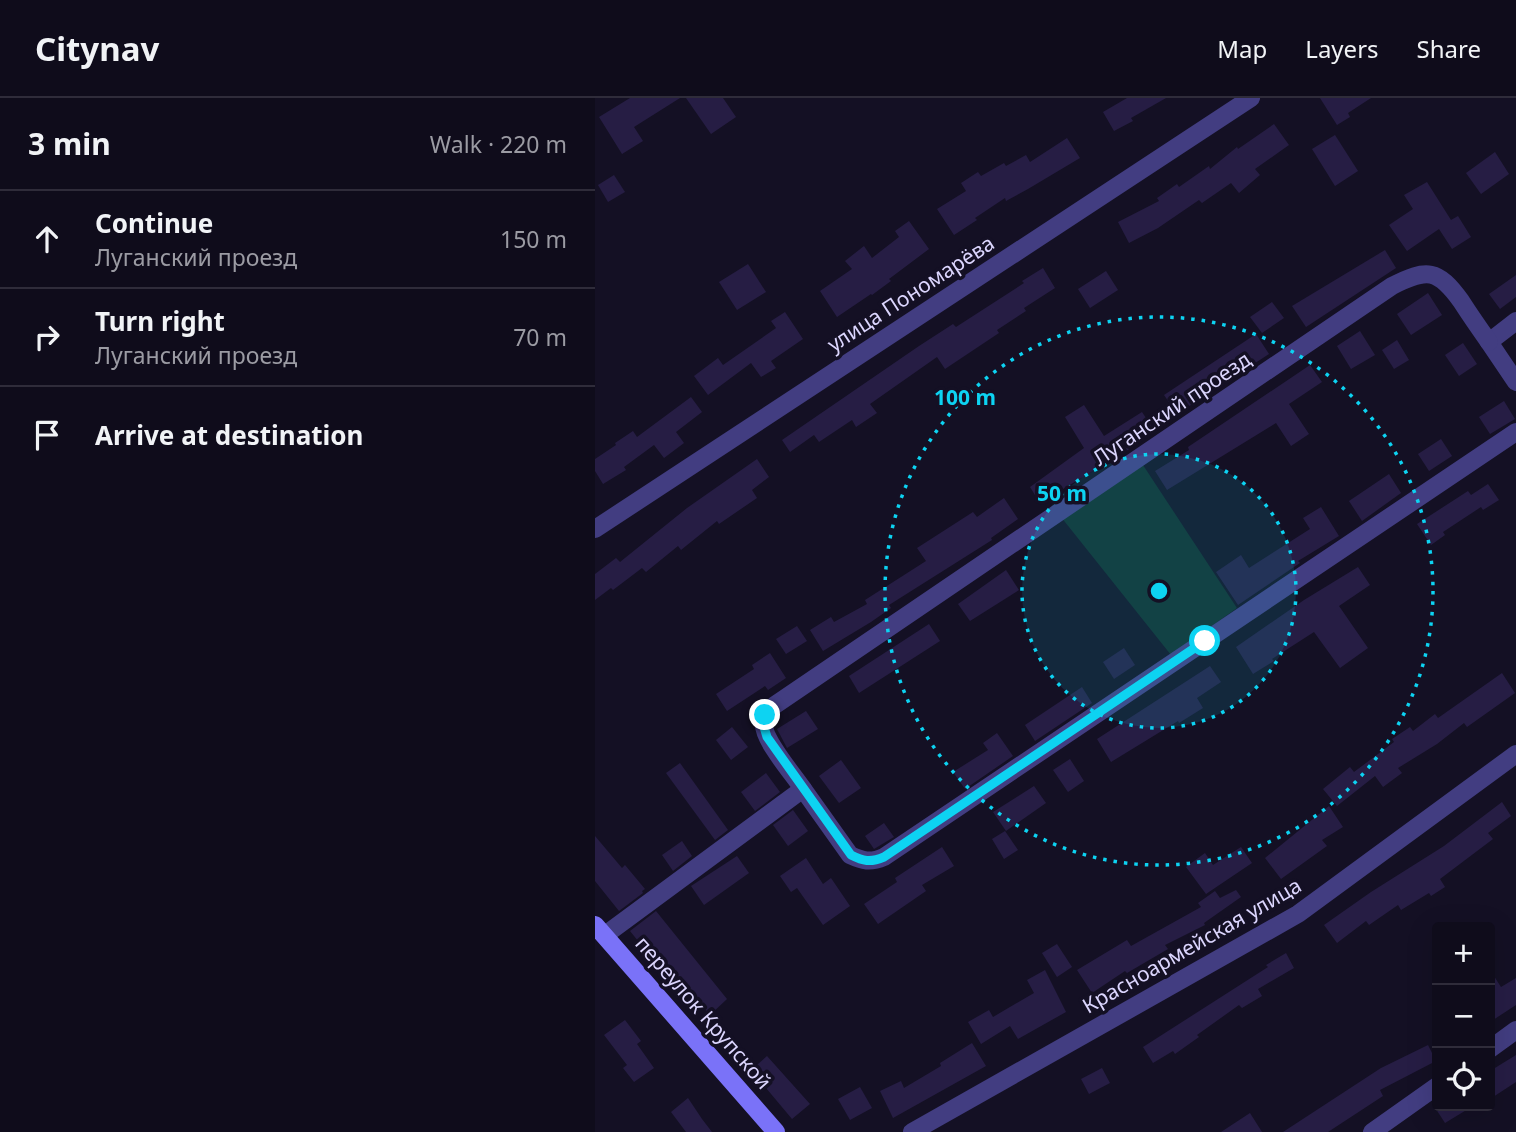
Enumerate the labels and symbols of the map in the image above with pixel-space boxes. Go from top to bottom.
street label: улица Пономарёва [822,229,999,358]
street label: Луганский проезд [1087,345,1256,471]
text: 100 m [934,383,996,411]
text: 50 m [1037,479,1087,507]
centre of rings [1147,579,1171,603]
route start [1189,625,1220,656]
route end [749,699,780,730]
street label: Красноармейская улица [1077,871,1306,1019]
street label: переулок Крупской [629,930,778,1095]

